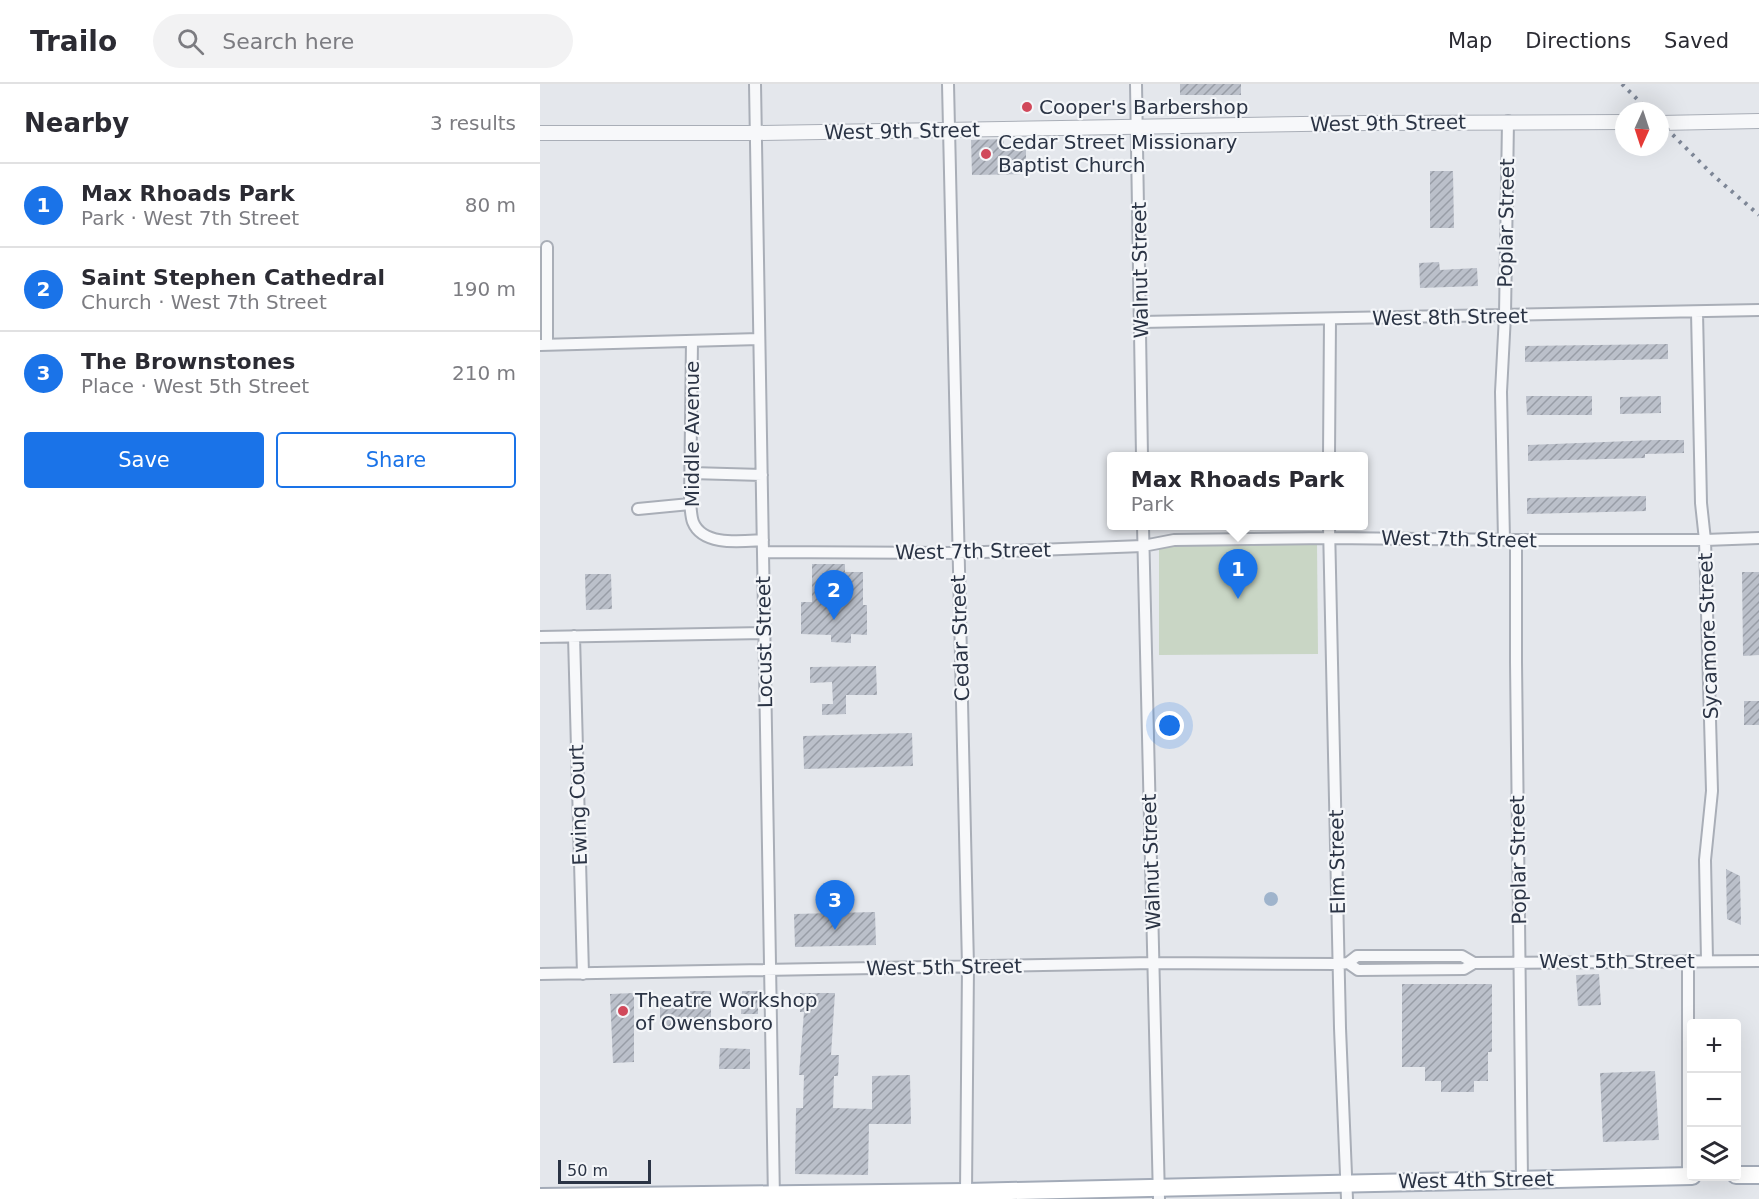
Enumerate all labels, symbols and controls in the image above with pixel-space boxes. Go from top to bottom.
search box [153,14,573,68]
text: Trailo [30,25,117,58]
icon: search [174,25,207,58]
text: Search here [222,29,354,54]
text: Map [1448,29,1492,53]
text: Directions [1525,29,1631,53]
text: Saved [1664,29,1729,53]
place label: Cooper's Barbershop [1039,95,1248,119]
marker: Cooper's Barbershop [1020,100,1034,114]
north arrow [1615,102,1669,156]
text: Nearby [24,108,129,138]
street label: West 9th Street [1310,110,1466,136]
text: 3 results [430,111,516,135]
street label: West 9th Street [824,118,980,144]
place label: Cedar Street Missionary Baptist Church [998,130,1238,177]
marker: Cedar Street Missionary Baptist Church [979,147,993,161]
street label: Poplar Street [1493,158,1519,288]
text: Max Rhoads Park [81,181,295,206]
text: 1 [37,193,50,217]
text: 80 m [465,193,516,217]
street label: Walnut Street [1127,201,1153,339]
text: Park · West 7th Street [81,206,299,230]
text: Saint Stephen Cathedral [81,265,385,290]
text: 2 [37,277,50,301]
text: 190 m [452,277,516,301]
text: Church · West 7th Street [81,290,327,314]
street label: West 8th Street [1372,304,1528,330]
text: The Brownstones [81,349,295,374]
text: 3 [37,361,50,385]
text: 210 m [452,361,516,385]
street label: Middle Avenue [680,361,704,507]
text: Place · West 5th Street [81,374,309,398]
button: Save [24,432,264,488]
button: Share [276,432,516,488]
popup [1107,452,1368,530]
text: Max Rhoads Park [1131,467,1344,492]
text: Park [1131,492,1174,516]
street label: West 7th Street [1381,526,1537,552]
street label: West 7th Street [895,538,1051,564]
pin: 1 [1218,550,1258,599]
street label: Sycamore Street [1693,552,1723,720]
pin: 2 [814,570,854,620]
street label: Cedar Street [946,574,974,702]
street label: Locust Street [751,576,777,708]
your location [1155,711,1184,740]
street label: Ewing Court [564,744,592,866]
street label: Walnut Street [1137,793,1165,931]
street label: Poplar Street [1505,795,1531,925]
street label: Elm Street [1324,809,1350,915]
pin: 3 [816,880,854,930]
street label: West 5th Street [1539,949,1695,973]
street label: West 5th Street [866,954,1022,980]
place label: Theatre Workshop of Owensboro [634,988,817,1035]
marker: Theatre Workshop of Owensboro [616,1004,630,1018]
map controls [1687,1019,1741,1181]
button: + [1687,1019,1741,1073]
button: − [1687,1073,1741,1127]
button: layers [1687,1127,1741,1181]
scale bar [558,1157,651,1184]
text: 50 m [567,1161,608,1180]
street label: West 4th Street [1398,1167,1554,1193]

